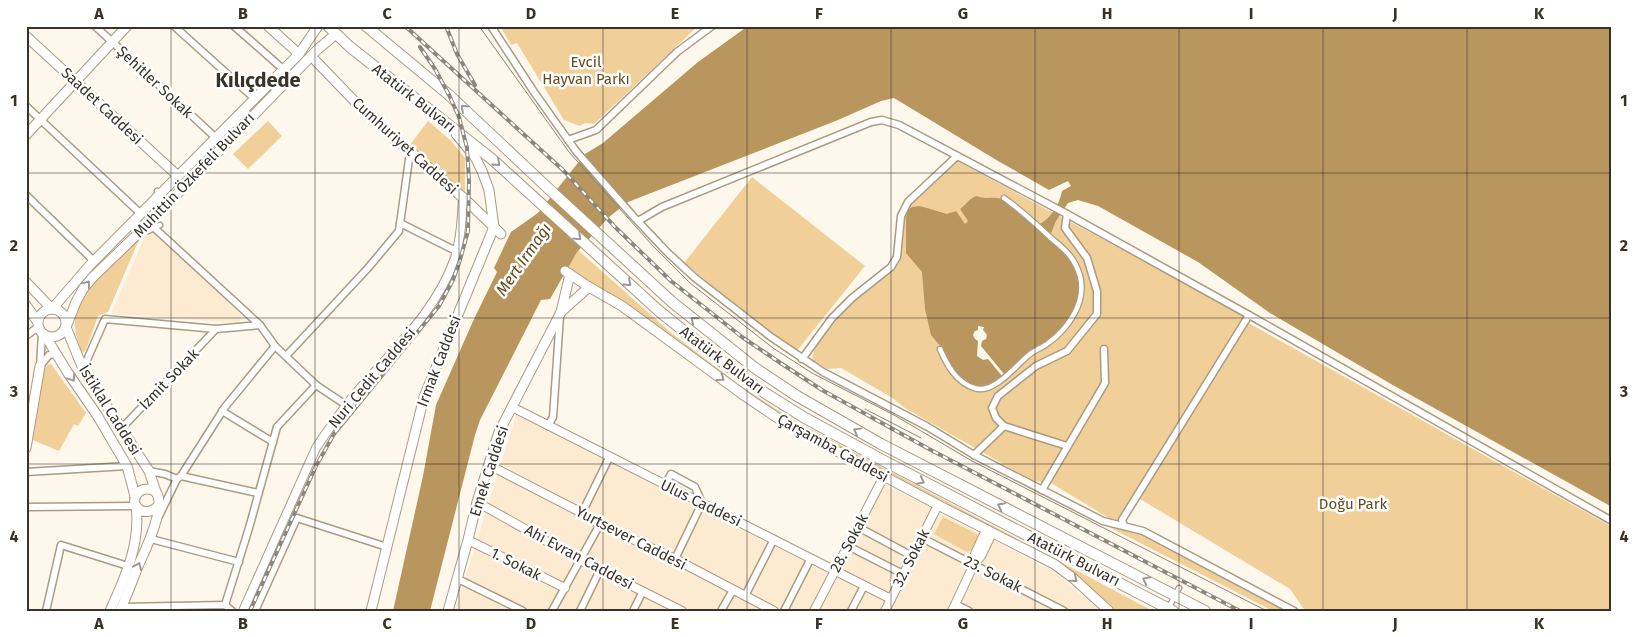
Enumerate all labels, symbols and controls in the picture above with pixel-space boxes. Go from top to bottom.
text: A [93,4,104,23]
text: B [238,4,248,23]
text: C [382,4,392,23]
text: D [526,4,536,23]
text: E [671,4,679,23]
text: F [815,4,823,23]
text: G [958,4,968,23]
text: H [1102,4,1112,23]
text: I [1249,4,1253,23]
text: J [1391,4,1398,23]
text: K [1534,4,1545,23]
street label: Şehitler Sokak [113,42,197,122]
park label: Evcil Hayvan Parkı [542,53,630,88]
street label: Atatürk Bulvarı [369,60,459,136]
street label: Saadet Caddesi [58,64,146,148]
district label: Kılıçdede [215,68,301,92]
text: 1 [10,91,18,110]
text: 1 [1620,91,1628,110]
street label: Cumhuriyet Caddesi [348,94,462,198]
one-way arrow [460,105,469,114]
street label: Muhittin Özkefeli Bulvarı [130,109,258,241]
one-way arrow [491,157,500,166]
water label: Mert Irmağı [492,220,555,299]
one-way arrow [572,232,581,241]
text: 2 [10,236,18,255]
text: 2 [1620,236,1628,255]
one-way arrow [622,277,631,286]
one-way arrow [82,281,90,290]
street label: Irmak Caddesi [413,313,465,409]
one-way arrow [691,318,700,326]
street label: Atatürk Bulvarı [676,322,768,398]
street label: Nuri Cedit Caddesi [325,324,419,432]
street label: İzmit Sokak [136,345,203,413]
street label: İstiklal Caddesi [75,361,145,459]
one-way arrow [715,372,725,381]
one-way arrow [65,373,75,382]
text: 3 [9,382,18,401]
text: 3 [1619,382,1628,401]
street label: Çarşamba Caddesi [774,410,892,486]
street label: Emek Caddesi [466,423,512,519]
one-way arrow [854,427,863,437]
one-way arrow [916,474,925,484]
street label: Ulus Caddesi [658,476,744,530]
park label: Doğu Park [1319,495,1387,513]
street label: Yurtsever Caddesi [573,502,689,574]
one-way arrow [998,502,1007,512]
street label: 28. Sokak [826,510,872,575]
street label: Ahi Evran Caddesi [522,521,636,593]
street label: 32. Sokak [889,526,933,590]
text: 4 [9,527,19,546]
text: 4 [1619,527,1629,546]
street label: Atatürk Bulvarı [1025,528,1123,590]
street label: 1. Sokak [488,544,545,584]
street label: 23. Sokak [961,552,1025,596]
one-way arrow [133,562,143,570]
one-way arrow [1068,574,1077,582]
one-way arrow [1142,576,1151,586]
text: A [93,614,104,633]
text: B [238,614,248,633]
text: C [382,614,392,633]
text: D [526,614,536,633]
text: E [671,614,679,633]
text: F [815,614,823,633]
text: G [958,614,968,633]
text: H [1102,614,1112,633]
text: I [1249,614,1253,633]
text: J [1391,614,1398,633]
text: K [1534,614,1545,633]

